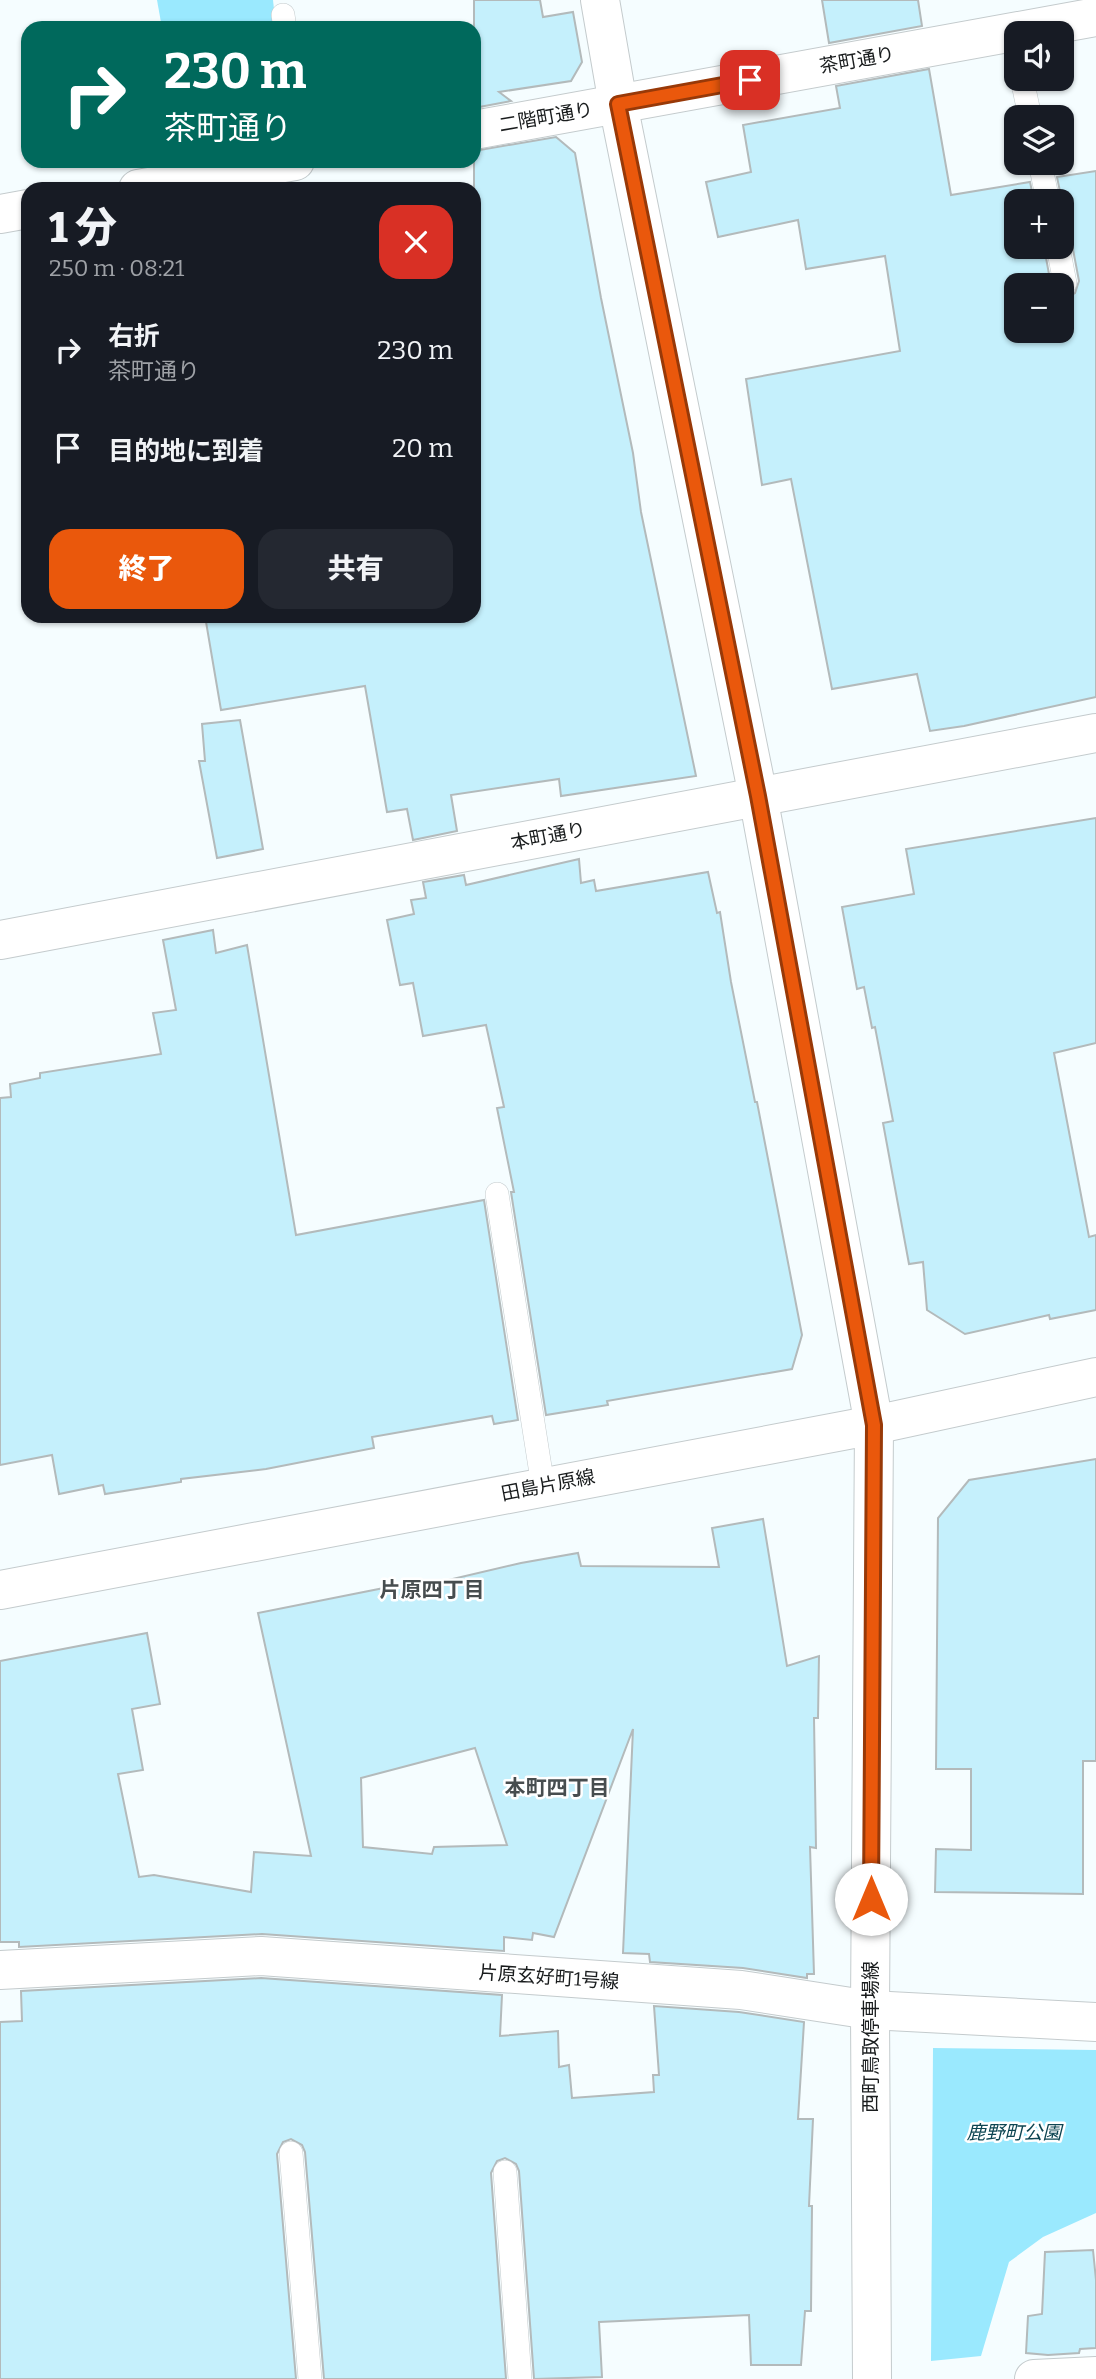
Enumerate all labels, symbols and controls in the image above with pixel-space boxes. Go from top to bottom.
map controls [1004,21,1074,343]
button: sound [1004,21,1074,91]
text: 230 m [164,42,307,101]
street label: 茶町通り [818,42,896,78]
icon: right [49,49,140,140]
pin [720,50,780,110]
icon: arrive [731,61,769,99]
street label: 二階町通り [497,97,595,137]
button: layers [1004,105,1074,175]
text: 茶町通り [164,109,292,147]
button: + [1004,189,1074,259]
text: 1 分 [49,203,117,253]
button: close [379,205,453,279]
text: 250 m · 08:21 [49,254,184,282]
button: − [1004,273,1074,343]
text: 右折 [108,321,160,352]
icon: right [49,331,87,369]
text: 230 m [377,335,453,366]
text: 茶町通り [108,357,200,385]
icon: arrive [49,429,87,467]
text: 20 m [392,433,453,464]
text: 目的地に到着 [108,436,264,467]
button: 終了 [49,529,244,609]
button: 共有 [258,529,453,609]
street label: 本町通り [508,817,588,855]
street label: 田島片原線 [499,1465,597,1505]
district label: 片原四丁目 [380,1577,485,1603]
district label: 本町四丁目 [505,1775,610,1801]
position arrow [834,1862,908,1936]
street label: 片原玄好町1号線 [478,1961,620,1993]
street label: 西町鳥取停車場線 [859,1961,882,2113]
park label: 鹿野町公園 [966,2121,1064,2144]

